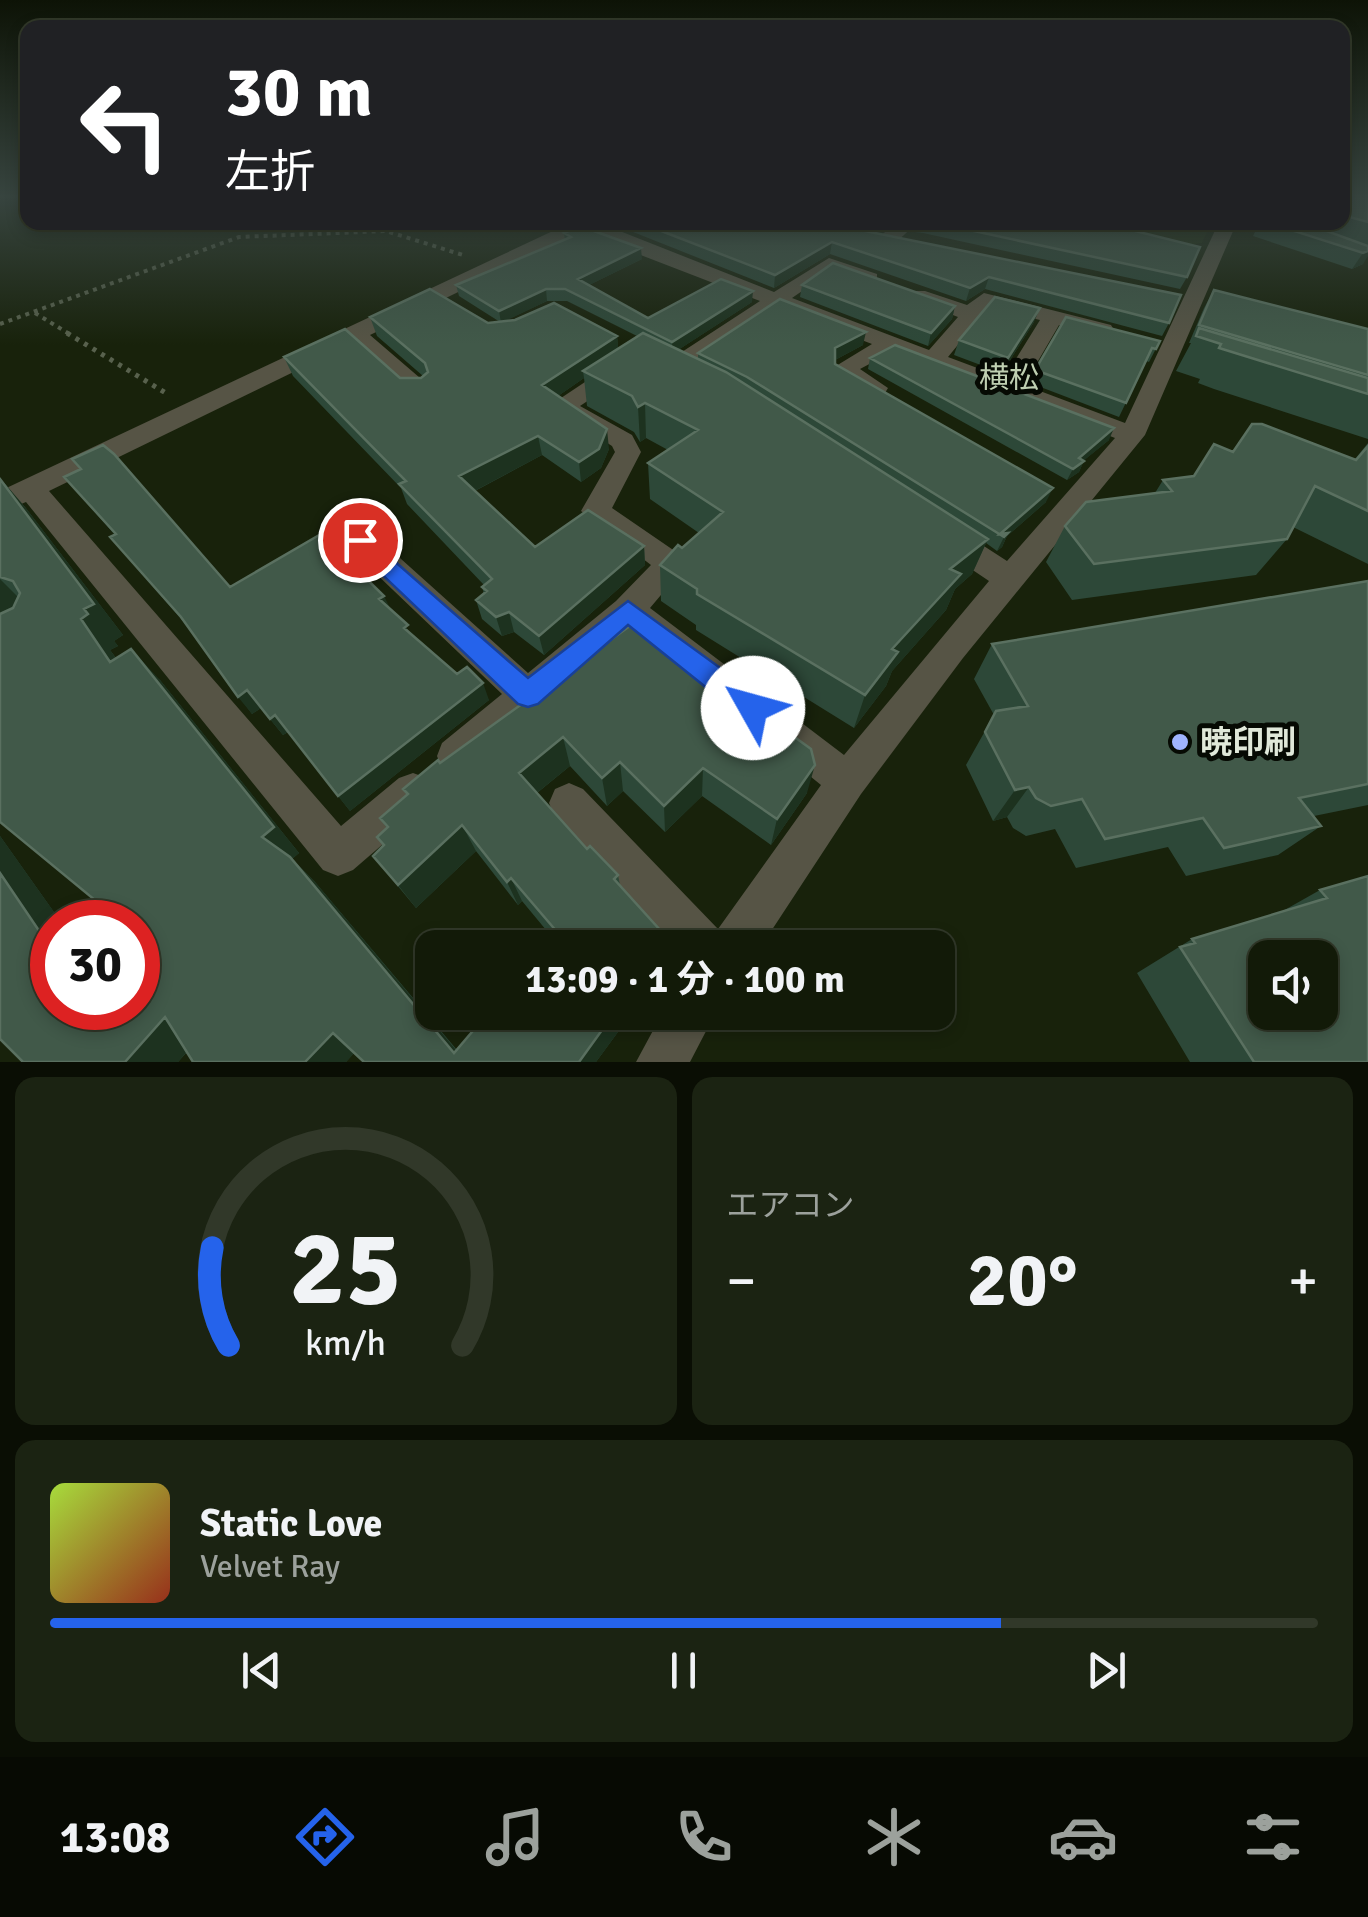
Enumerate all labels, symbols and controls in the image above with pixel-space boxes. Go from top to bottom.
text: 30 m [225,49,373,135]
icon: left [60,60,190,190]
text: 左折 [225,145,315,200]
district label: 横松 [979,360,1039,397]
pin [318,498,403,583]
icon: arrive [333,513,388,568]
position arrow [701,656,805,760]
place label: 暁印刷 [1200,723,1296,762]
marker: 暁印刷 [1169,731,1191,753]
speed limit sign: 30 [30,900,160,1030]
map controls [1248,940,1338,1030]
button: sound [1248,940,1338,1030]
text: 13:09 · 1 分 · 100 m [525,956,845,1003]
text: エアコン [727,1186,855,1225]
text: 25 [290,1205,402,1333]
text: 20° [967,1234,1078,1327]
text: − [727,1247,756,1315]
text: + [1288,1247,1318,1315]
text: km/h [305,1321,386,1365]
text: Static Love [200,1500,382,1547]
text: Velvet Ray [200,1547,340,1586]
icon: previous [234,1643,289,1698]
icon: pause [656,1643,711,1698]
icon: next [1079,1643,1134,1698]
icon: directions [290,1802,360,1872]
icon: music [480,1802,550,1872]
icon: phone [669,1802,739,1872]
icon: climate [859,1802,929,1872]
icon: car [1048,1802,1118,1872]
icon: filters [1238,1802,1308,1872]
text: 13:08 [60,1810,170,1865]

